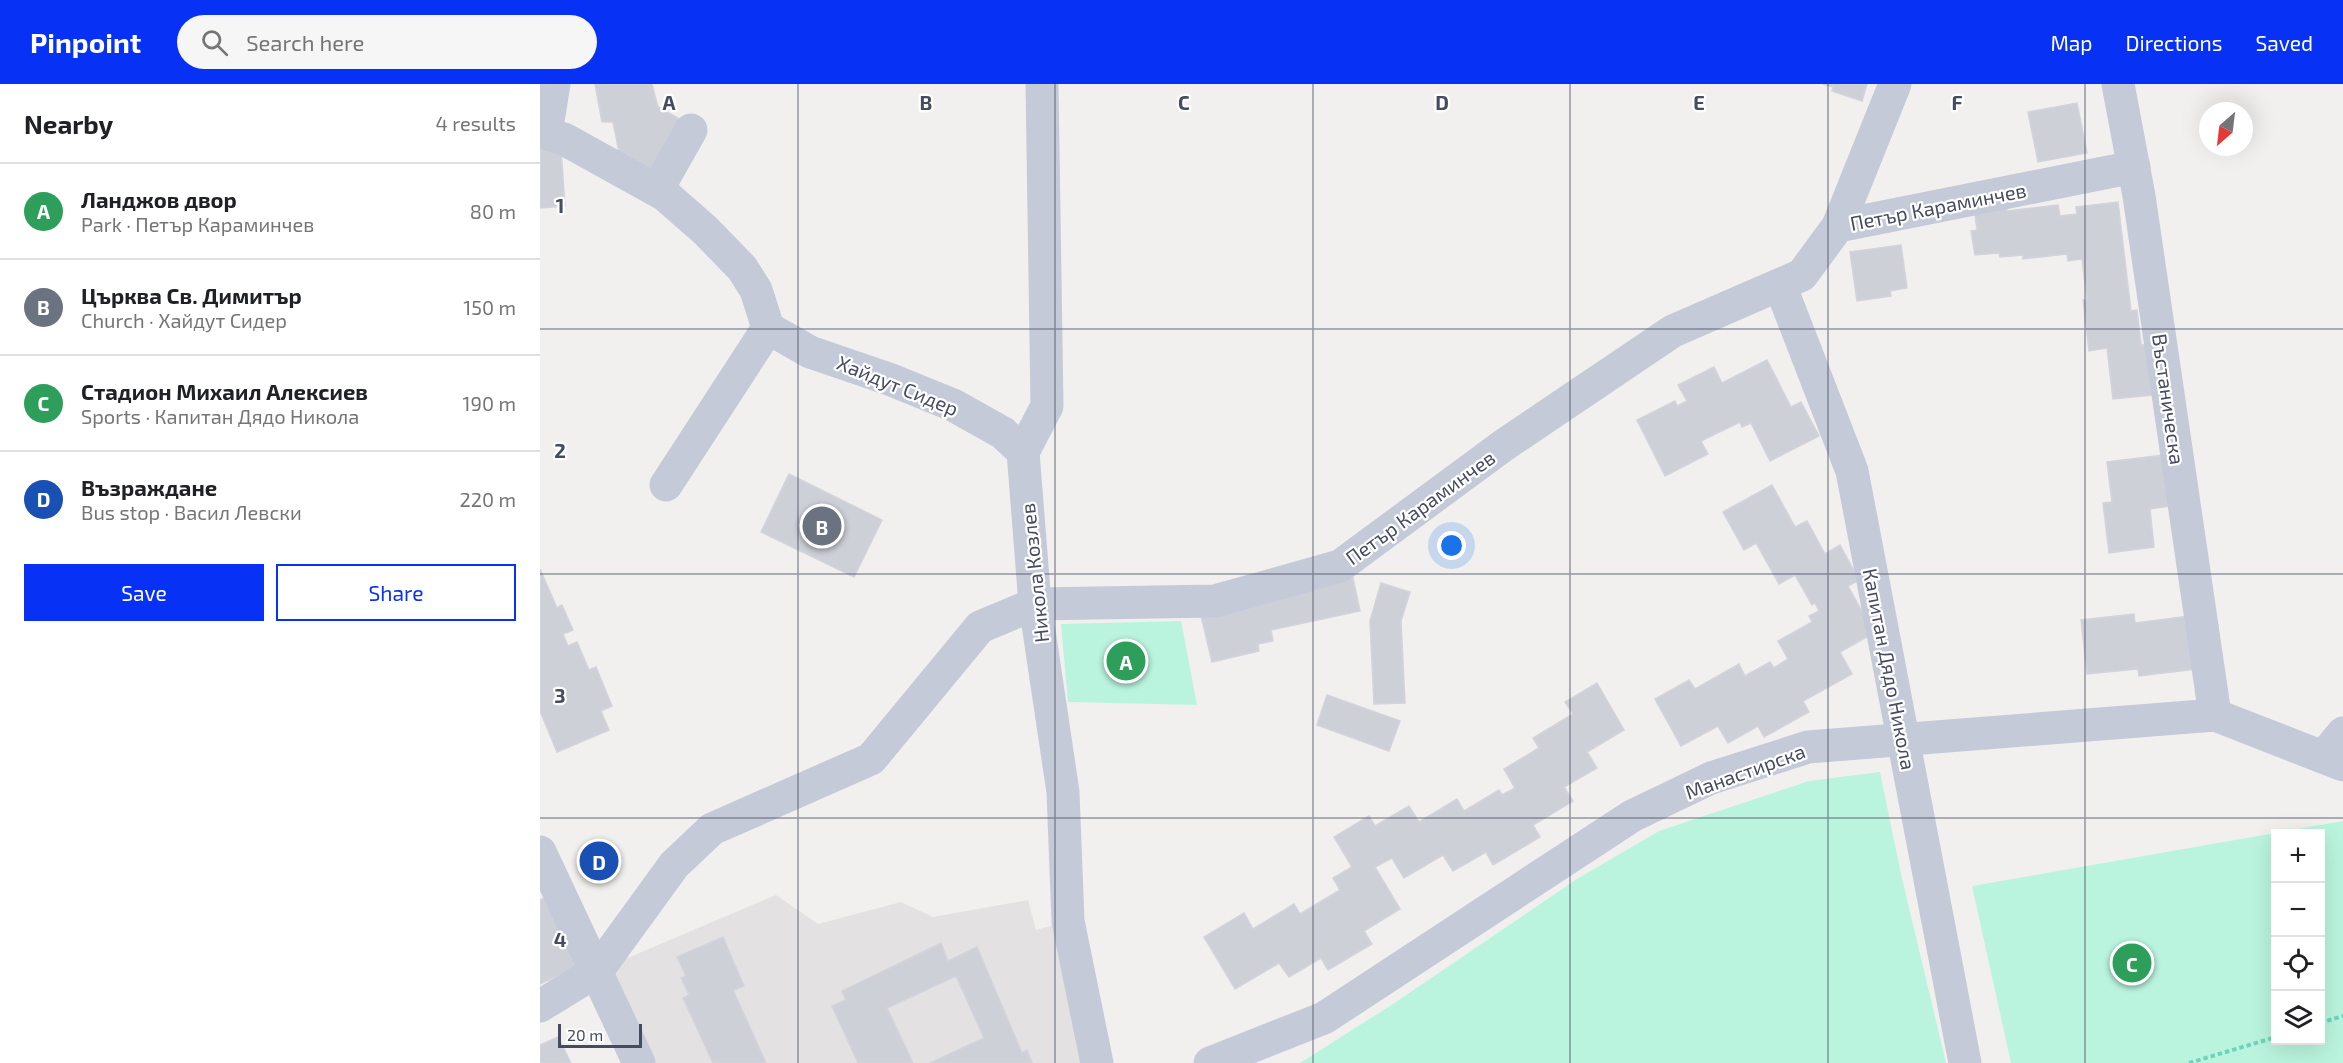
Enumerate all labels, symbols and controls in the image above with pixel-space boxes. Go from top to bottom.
search box [177,15,597,69]
text: Pinpoint [30,25,141,59]
icon: search [198,26,231,59]
text: Search here [246,29,364,55]
text: Map [2050,30,2093,55]
text: Directions [2126,30,2222,55]
text: Saved [2255,30,2313,55]
text: A [662,90,676,114]
text: B [920,90,932,114]
text: C [1178,90,1190,114]
text: D [1435,90,1449,114]
text: E [1693,90,1705,114]
text: F [1951,90,1963,114]
north arrow [2199,102,2253,156]
text: Nearby [24,108,113,139]
text: 4 results [436,111,516,135]
street label: Петър Караминчев [1848,177,2028,235]
text: Ланджов двор [81,186,237,212]
text: 1 [556,193,564,217]
text: A [37,199,50,223]
text: 80 m [470,199,516,223]
text: Park · Петър Караминчев [81,212,314,236]
text: Църква Св. Димитър [81,282,302,308]
text: B [37,295,50,319]
text: 150 m [463,295,516,319]
text: Church · Хайдут Сидер [81,308,287,332]
street label: Въстаническа [2148,332,2190,466]
street label: Хайдут Сидер [833,350,962,421]
text: Стадион Михаил Алексиев [81,378,368,404]
text: C [38,391,49,415]
text: 190 m [463,391,516,415]
text: Sports · Капитан Дядо Никола [81,404,359,428]
text: 2 [554,438,566,462]
street label: Петър Караминчев [1341,445,1499,569]
text: Възраждане [81,474,217,500]
text: D [37,487,50,511]
text: 220 m [459,487,516,511]
text: Bus stop · Васил Левски [81,500,302,524]
street label: Никола Козлев [1015,502,1053,644]
pin: B [802,504,842,548]
your location [1437,531,1466,560]
button: Save [24,564,264,621]
button: Share [276,564,516,621]
street label: Капитан Дядо Никола [1859,566,1921,772]
pin: A [1106,638,1146,684]
text: 3 [554,683,566,707]
street label: Манастирска [1682,738,1808,804]
map controls [2271,829,2325,1045]
button: + [2271,829,2325,883]
pin: D [580,838,618,884]
button: − [2271,883,2325,937]
text: 4 [554,927,567,951]
button: locate [2271,937,2325,991]
pin: C [2112,940,2152,986]
button: layers [2271,991,2325,1045]
scale bar [558,1021,642,1048]
text: 20 m [567,1025,603,1044]

